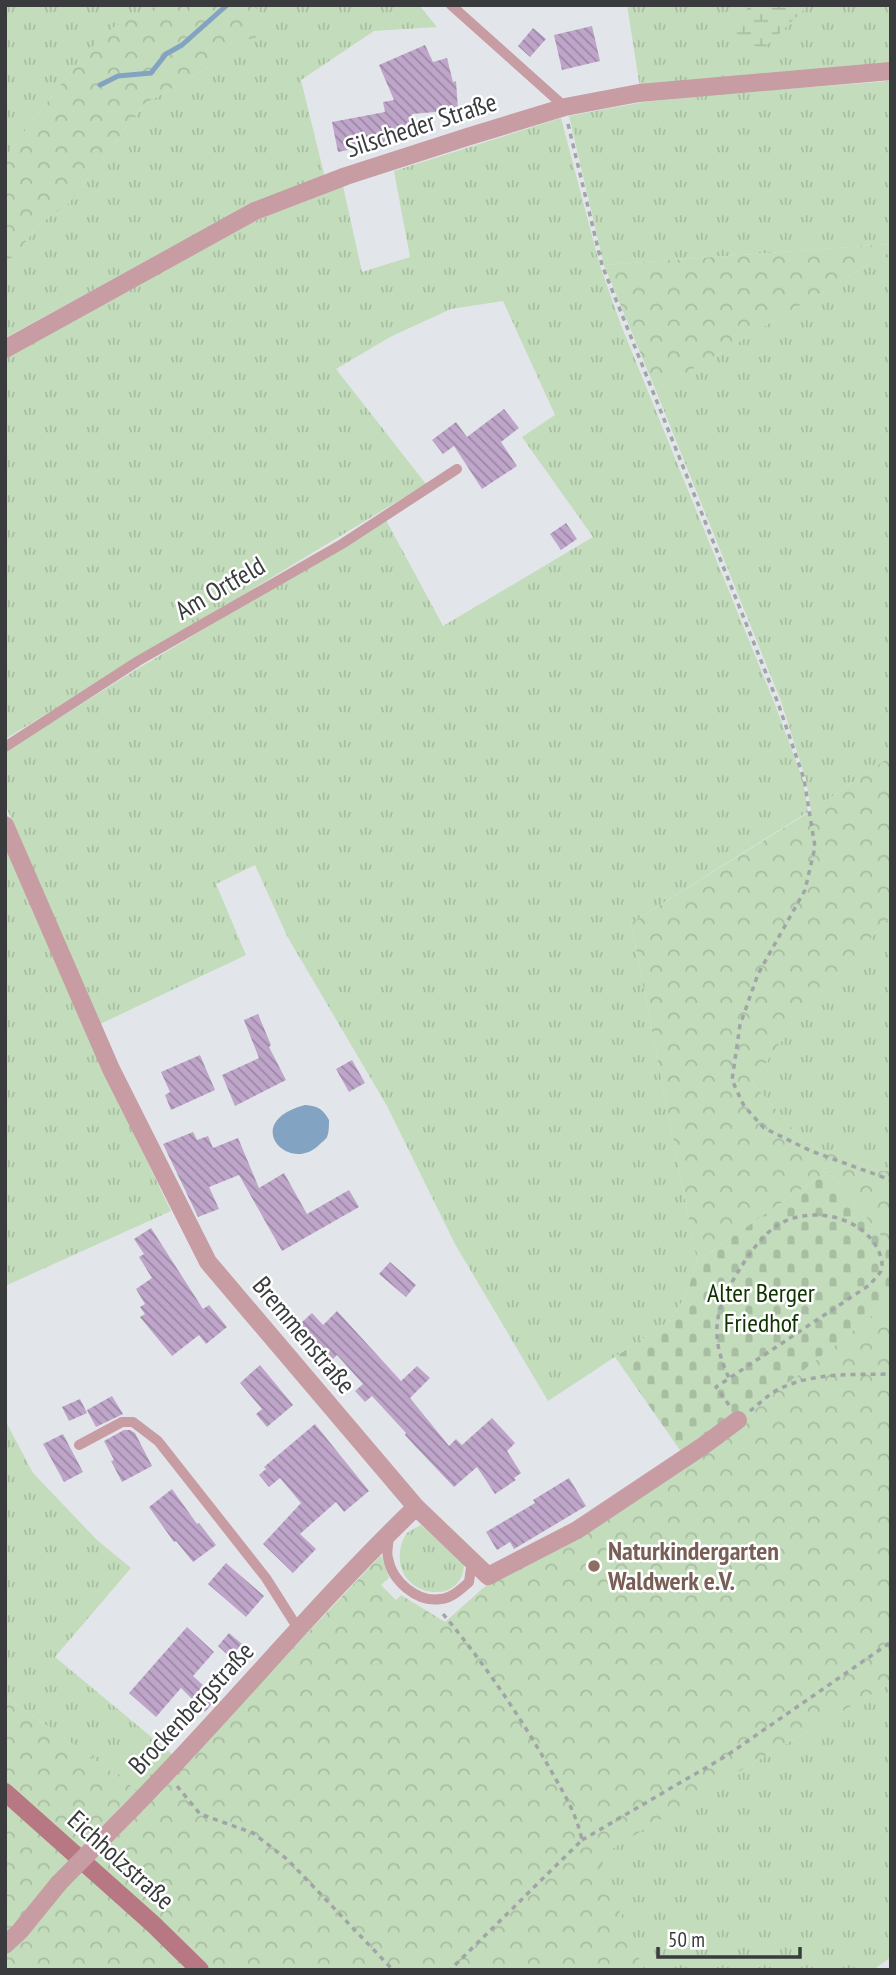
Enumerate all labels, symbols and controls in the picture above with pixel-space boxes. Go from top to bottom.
street label: Silscheder Straße [341,85,501,164]
street label: Am Ortfeld [169,549,271,626]
street label: Bremmenstraße [246,1269,363,1400]
park label: Alter Berger Friedhof [707,1276,815,1339]
place label: Naturkindergarten Waldwerk e.V. [607,1534,779,1597]
marker: Naturkindergarten Waldwerk e.V. [586,1558,602,1574]
street label: Brockenbergstraße [121,1635,260,1781]
street label: Eichholzstraße [61,1803,182,1916]
scale bar [658,1916,800,1960]
text: 50 m [668,1926,705,1953]

